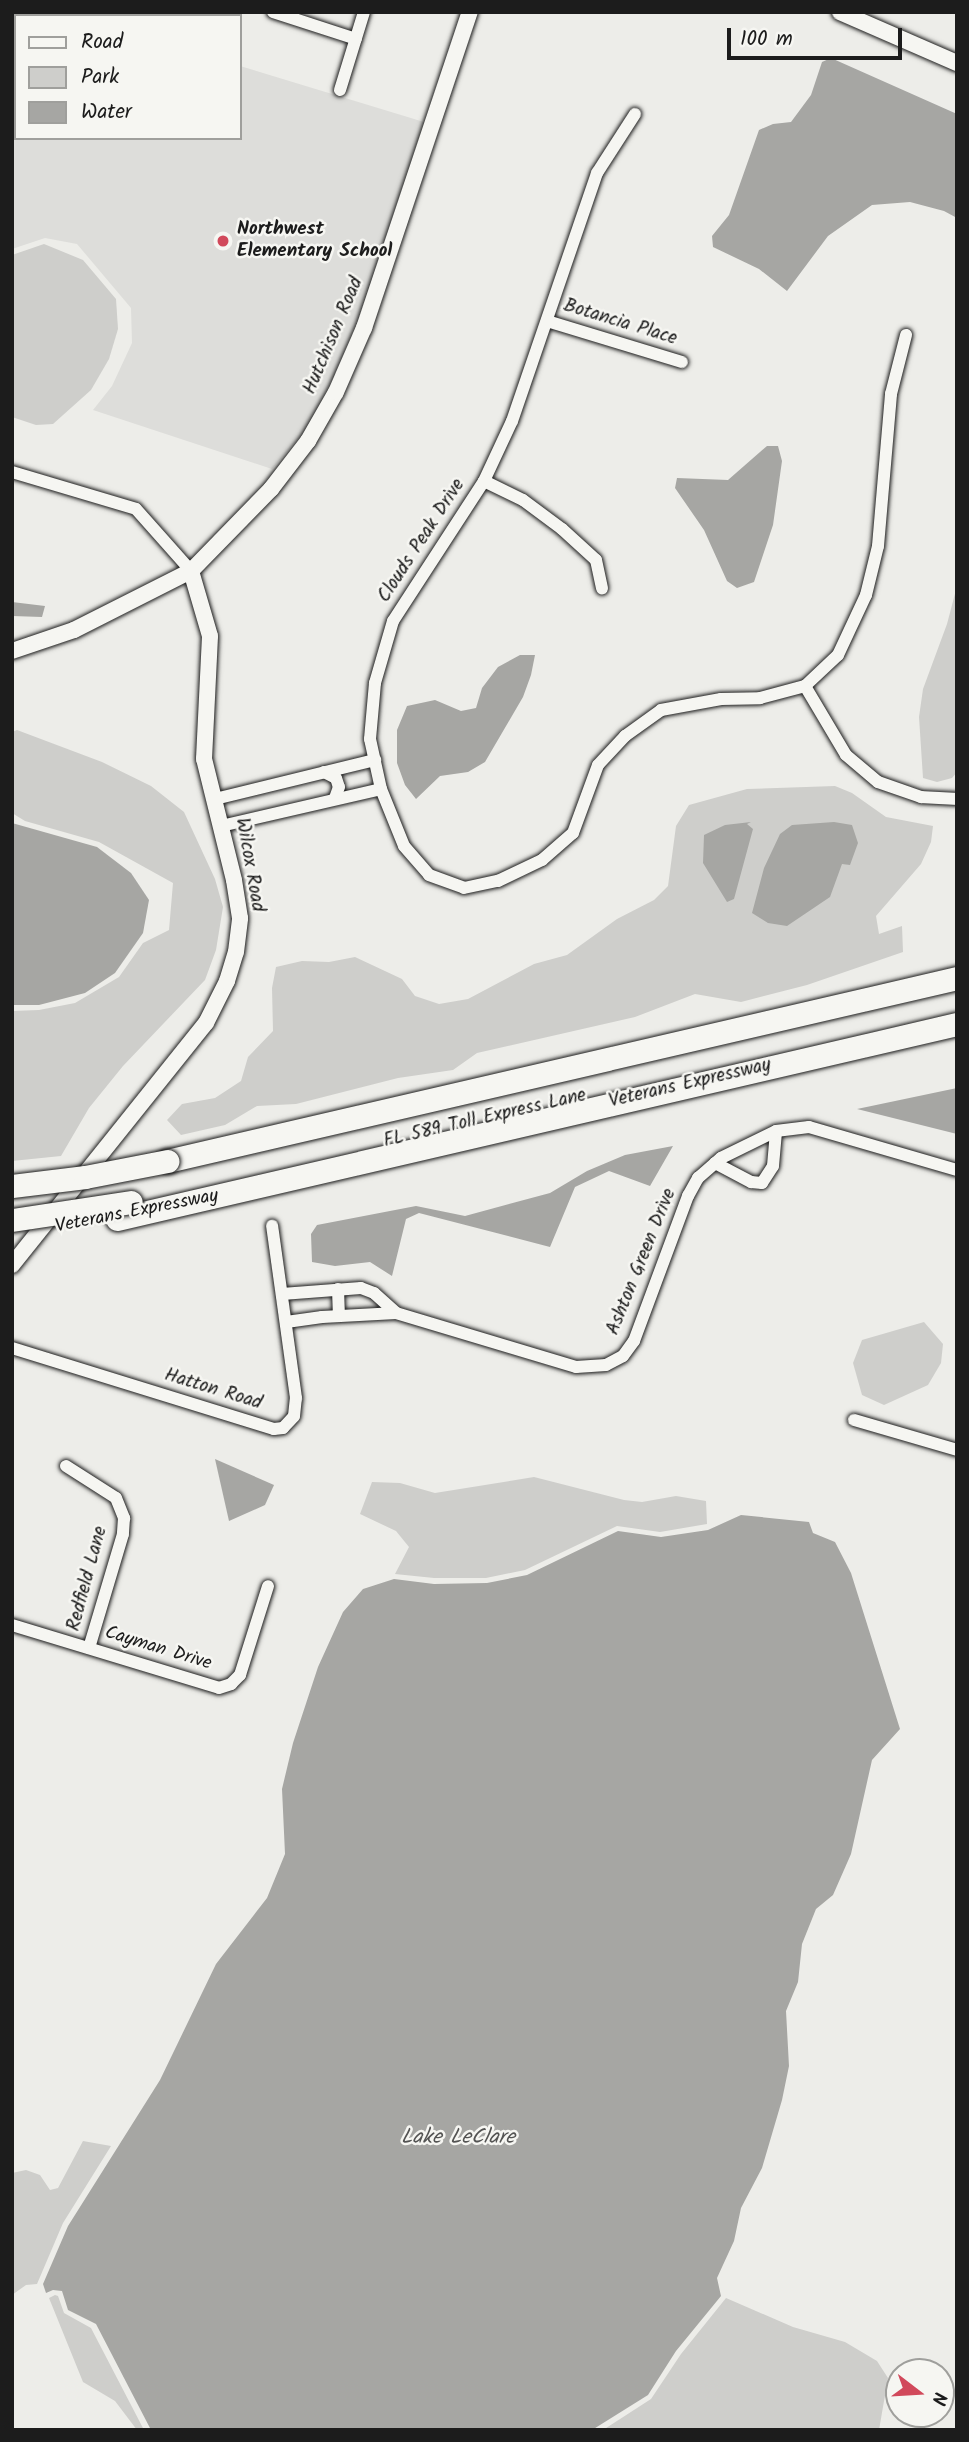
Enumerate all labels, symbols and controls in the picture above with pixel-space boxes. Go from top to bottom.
legend [14,14,242,140]
scale bar [731,14,906,58]
text: 100 m [740,23,793,56]
text: Road [81,26,123,59]
text: Park [81,61,119,94]
text: Water [81,96,132,129]
place label: Northwest Elementary School [237,219,392,263]
marker: Northwest Elementary School [215,233,231,249]
street label: Hutchison Road [299,274,369,398]
street label: Botancia Place [560,295,680,351]
street label: Clouds Peak Drive [374,475,470,607]
street label: Wilcox Road [230,816,268,914]
street label: Veterans Expressway [607,1054,773,1114]
street label: FL 589 Toll Express Lane [382,1085,588,1153]
street label: Veterans Expressway [54,1185,220,1239]
street label: Ashton Green Drive [602,1185,682,1339]
street label: Hatton Road [161,1364,265,1416]
street label: Redfield Lane [63,1524,113,1634]
street label: Cayman Drive [102,1622,214,1676]
water label: Lake LeClare [401,2125,515,2151]
north arrow [885,2358,955,2428]
text: N [922,2388,954,2409]

